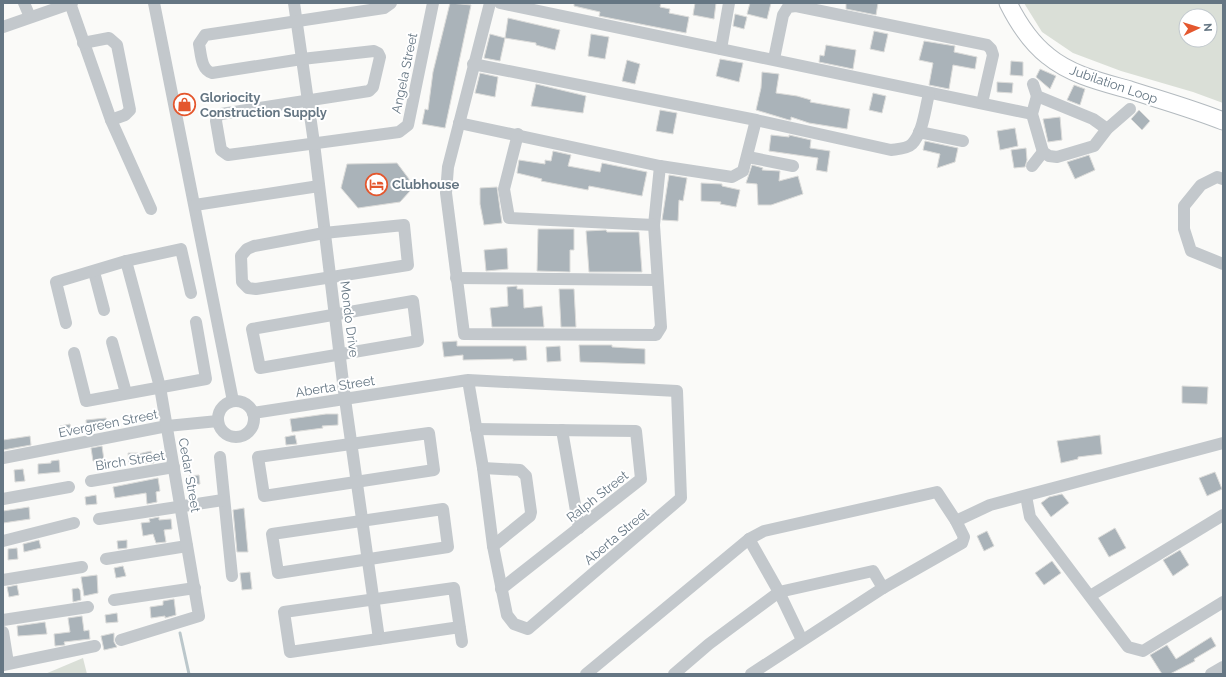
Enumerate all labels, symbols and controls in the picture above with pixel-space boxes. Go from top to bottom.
north arrow [1178,8,1218,48]
text: N [1201,23,1214,32]
street label: Angela Street [389,31,420,115]
street label: Jubilation Loop [1068,62,1160,107]
place label: Gloriocity Construction Supply [200,90,327,120]
shop icon: Gloriocity Construction Supply [172,91,198,117]
hotel icon: Clubhouse [363,171,389,197]
place label: Clubhouse [392,177,460,192]
street label: Mondo Drive [337,280,362,358]
street label: Aberta Street [294,373,376,400]
street label: Evergreen Street [57,406,160,440]
street label: Cedar Street [176,437,204,514]
street label: Birch Street [94,448,166,473]
street label: Ralph Street [564,467,632,525]
street label: Aberta Street [581,505,652,568]

